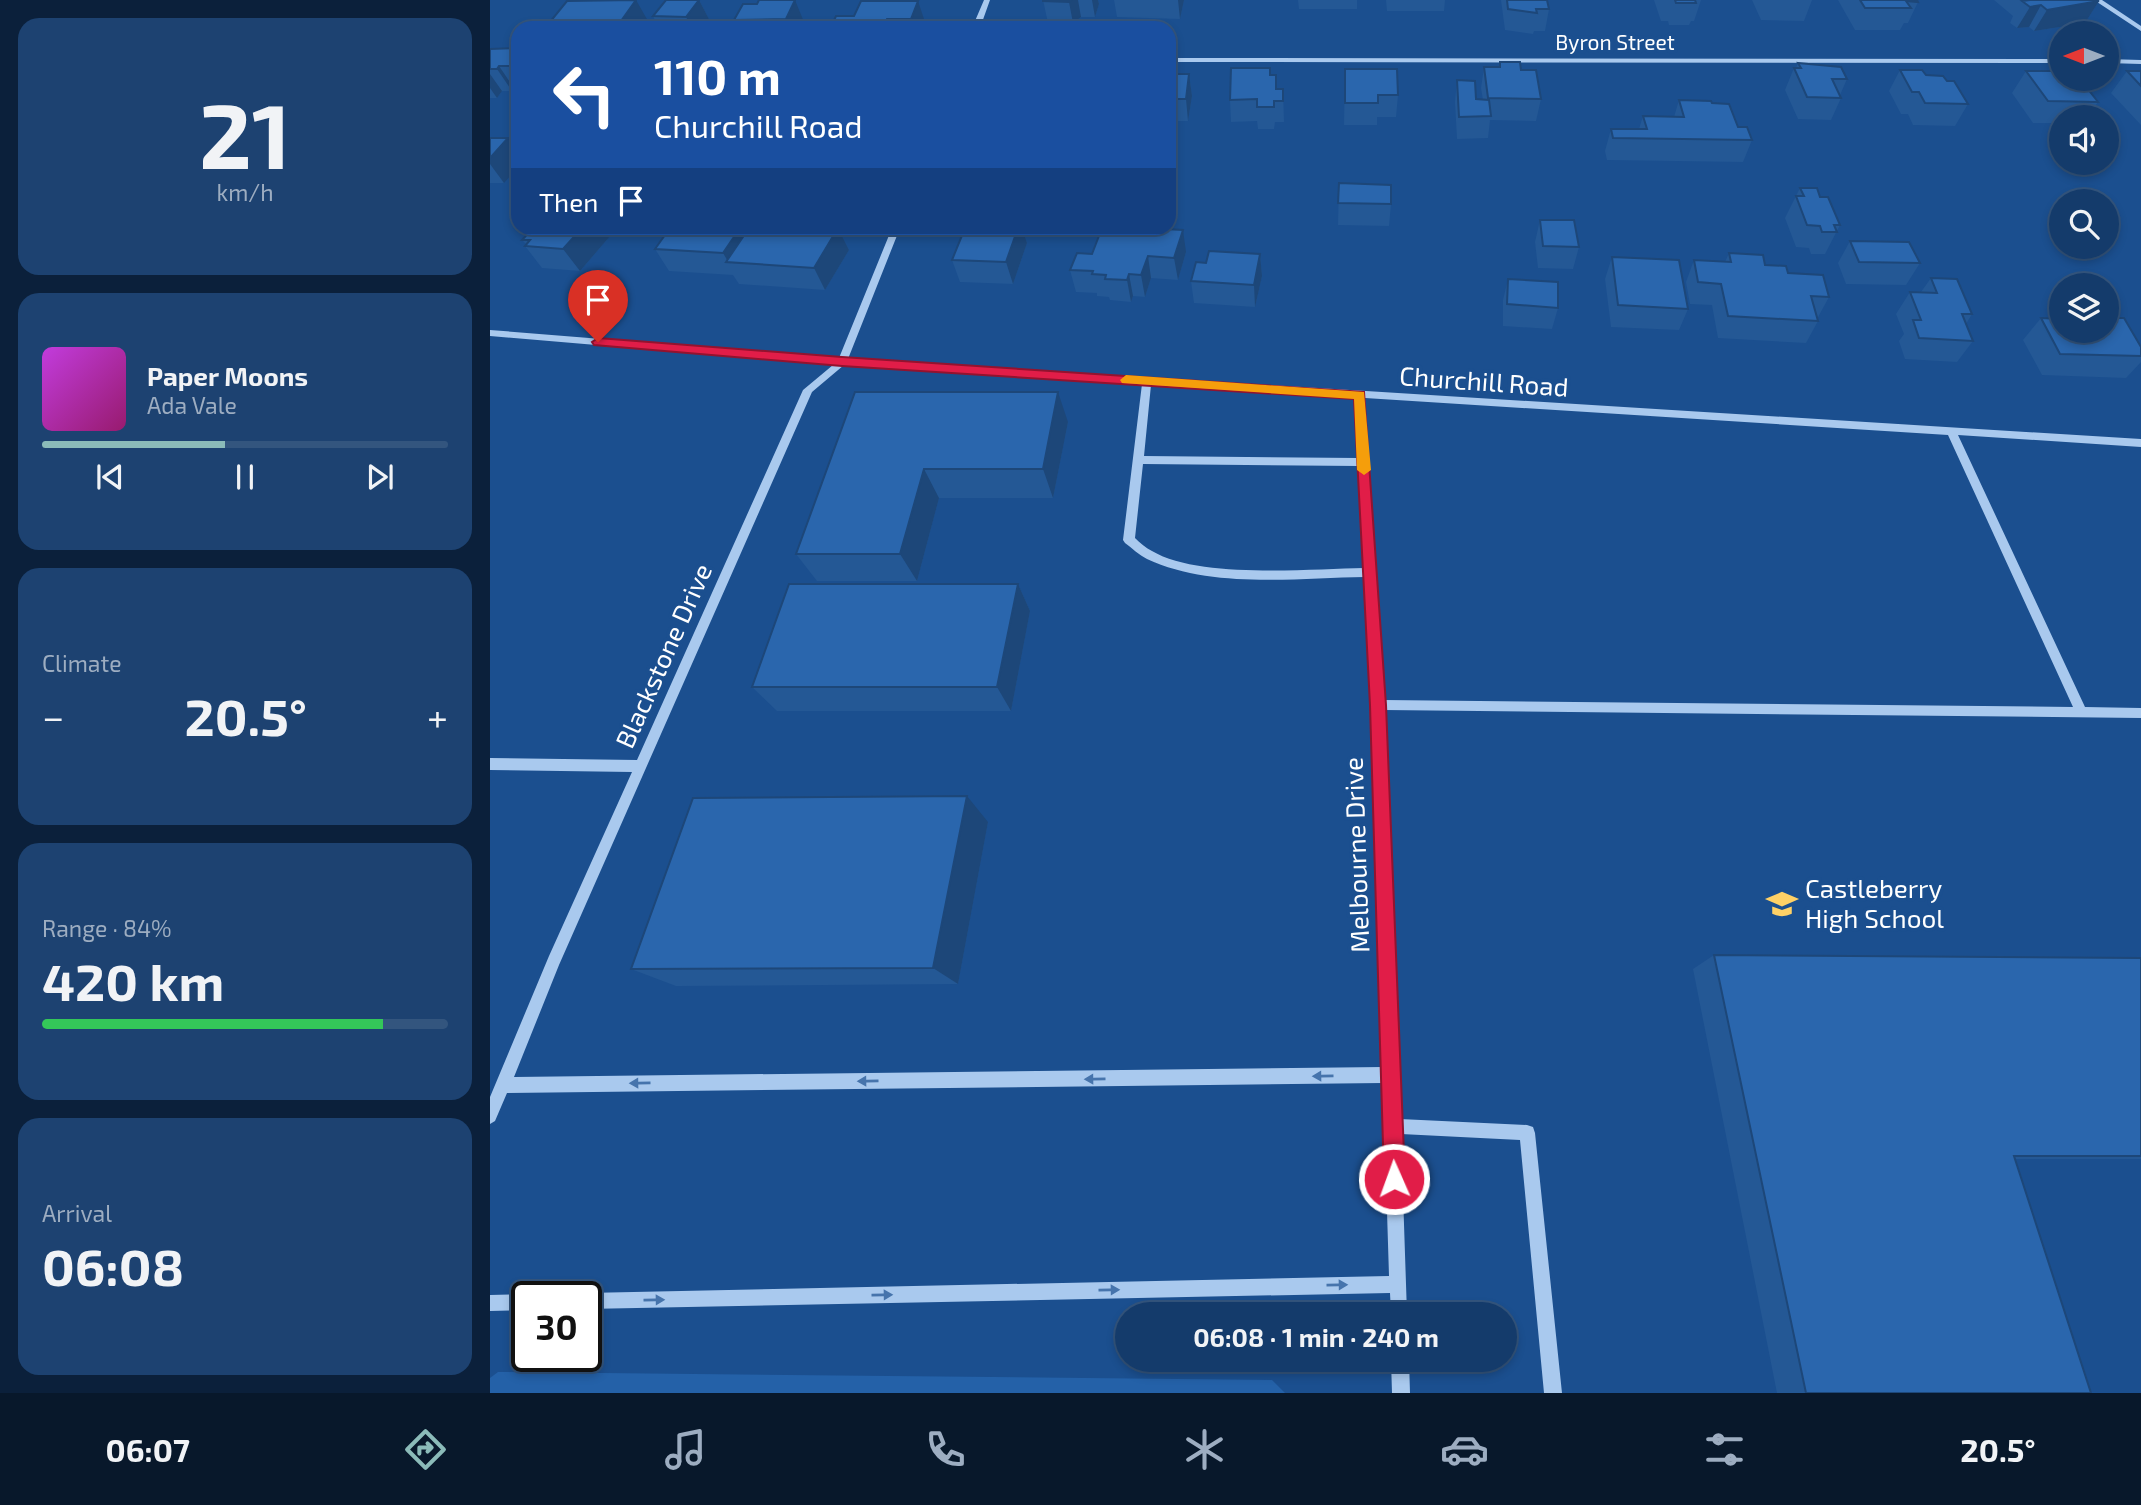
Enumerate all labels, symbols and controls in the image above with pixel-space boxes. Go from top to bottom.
north arrow [2049,21,2119,91]
map controls [2049,21,2119,343]
street label: Byron Street [1555,29,1675,54]
text: 110 m [654,46,781,105]
icon: left [539,49,630,140]
text: 21 [199,78,291,187]
button: sound [2049,105,2119,175]
text: Churchill Road [654,106,863,144]
text: km/h [216,178,274,206]
icon: arrive [612,182,650,220]
text: Then [539,186,598,217]
button: search [2049,189,2119,259]
pin [568,270,628,342]
button: layers [2049,273,2119,343]
icon: arrive [579,281,617,319]
street label: Churchill Road [1398,359,1570,402]
text: Paper Moons [147,360,308,391]
text: Ada Vale [147,391,237,419]
icon: previous [91,458,129,496]
icon: pause [226,458,264,496]
icon: next [361,458,399,496]
street label: Blackstone Drive [608,558,717,752]
text: Climate [42,649,122,677]
text: 20.5° [184,684,307,746]
text: − [42,693,64,739]
text: + [427,693,448,739]
street label: Melbourne Drive [1337,757,1374,953]
place label: Castleberry High School [1805,872,1944,933]
school or university icon: Castleberry High School [1765,887,1799,921]
text: Range · 84% [42,914,172,942]
text: 420 km [42,949,224,1011]
one-way arrow [1311,1070,1333,1082]
one-way arrow [1084,1073,1106,1084]
one-way arrow [856,1075,878,1087]
one-way arrow [629,1077,651,1089]
position arrow [1357,1142,1431,1216]
text: Arrival [42,1199,112,1227]
text: 06:08 [42,1234,184,1296]
one-way arrow [1326,1279,1348,1291]
speed limit sign: 30 [511,1281,602,1372]
one-way arrow [1099,1284,1121,1296]
one-way arrow [871,1289,893,1301]
one-way arrow [644,1294,666,1305]
text: 06:08 · 1 min · 240 m [1193,1321,1439,1352]
icon: directions [401,1425,450,1474]
icon: music [661,1425,710,1474]
icon: phone [921,1425,970,1474]
icon: climate [1180,1425,1229,1474]
icon: car [1440,1425,1489,1474]
icon: filters [1700,1425,1749,1474]
text: 06:07 [105,1430,190,1468]
text: 20.5° [1960,1430,2035,1468]

